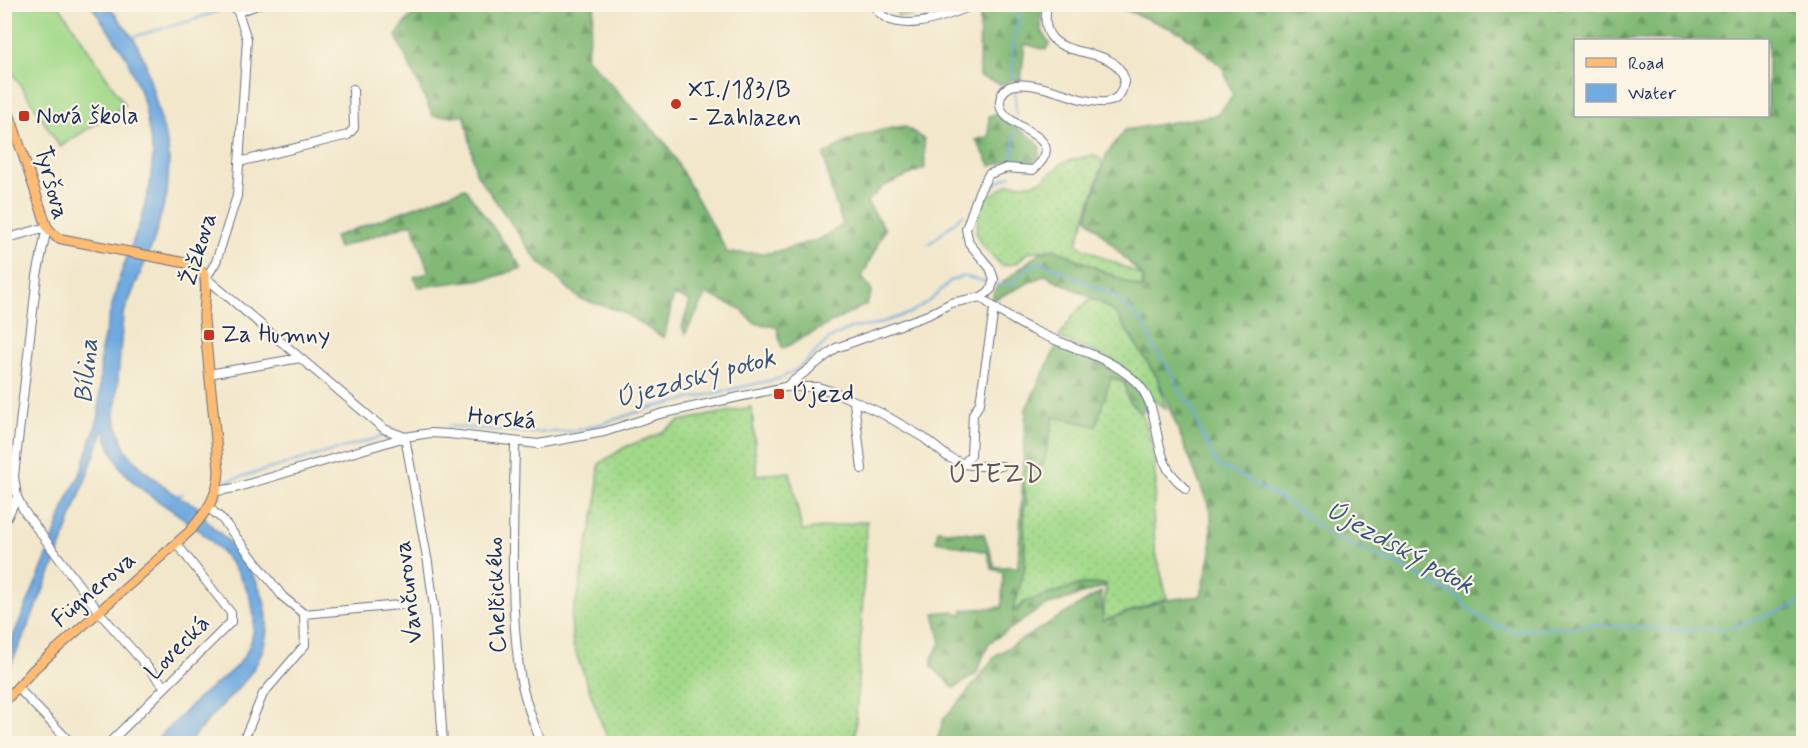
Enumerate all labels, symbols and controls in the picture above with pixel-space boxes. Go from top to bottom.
legend [1574,39,1769,117]
text: Road [1628,52,1664,76]
place label: XI./183/B - Zahlazen [688,75,801,134]
text: Water [1628,82,1677,106]
marker: XI./183/B - Zahlazen [669,97,683,111]
place label: Nová škola [36,101,139,132]
marker: Nová škola [17,109,31,123]
street label: Tyršova [26,143,76,223]
street label: Žižkova [173,209,225,289]
place label: Za Humny [221,320,330,351]
marker: Za Humny [202,328,216,342]
water label: Bílina [67,337,107,405]
water label: Újezdský potok [611,341,779,417]
place label: Újezd [791,379,854,410]
marker: Újezd [772,387,786,401]
street label: Horská [466,401,538,437]
district label: ÚJEZD [947,457,1045,492]
water label: Újezdský potok [1318,493,1480,603]
street label: Chelčického [479,536,515,654]
street label: Vančurova [387,539,431,645]
street label: Fügnerova [45,545,143,635]
street label: Lovecká [139,609,217,687]

